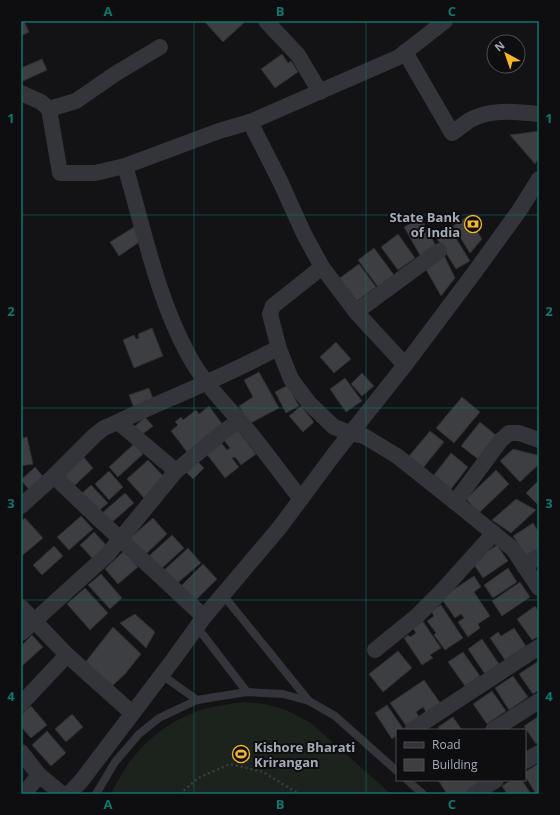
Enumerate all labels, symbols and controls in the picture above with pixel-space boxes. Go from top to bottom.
text: A [104,2,113,20]
text: B [276,2,285,20]
text: C [448,2,456,20]
north arrow [486,34,526,74]
text: N [491,37,508,55]
text: 1 [7,109,15,127]
text: 1 [545,109,553,127]
place label: State Bank of India [389,208,461,241]
bank icon: State Bank of India [463,214,483,234]
text: 2 [7,302,15,320]
text: 2 [545,302,553,320]
text: 3 [7,494,15,512]
text: 3 [545,494,553,512]
text: 4 [7,687,15,705]
text: 4 [545,687,553,705]
legend [396,729,526,781]
text: Road [432,736,461,753]
place label: Kishore Bharati Krirangan [254,738,355,771]
sports icon: Kishore Bharati Krirangan [231,744,251,764]
text: Building [432,756,478,773]
text: A [104,795,113,813]
text: B [276,795,285,813]
text: C [448,795,456,813]

